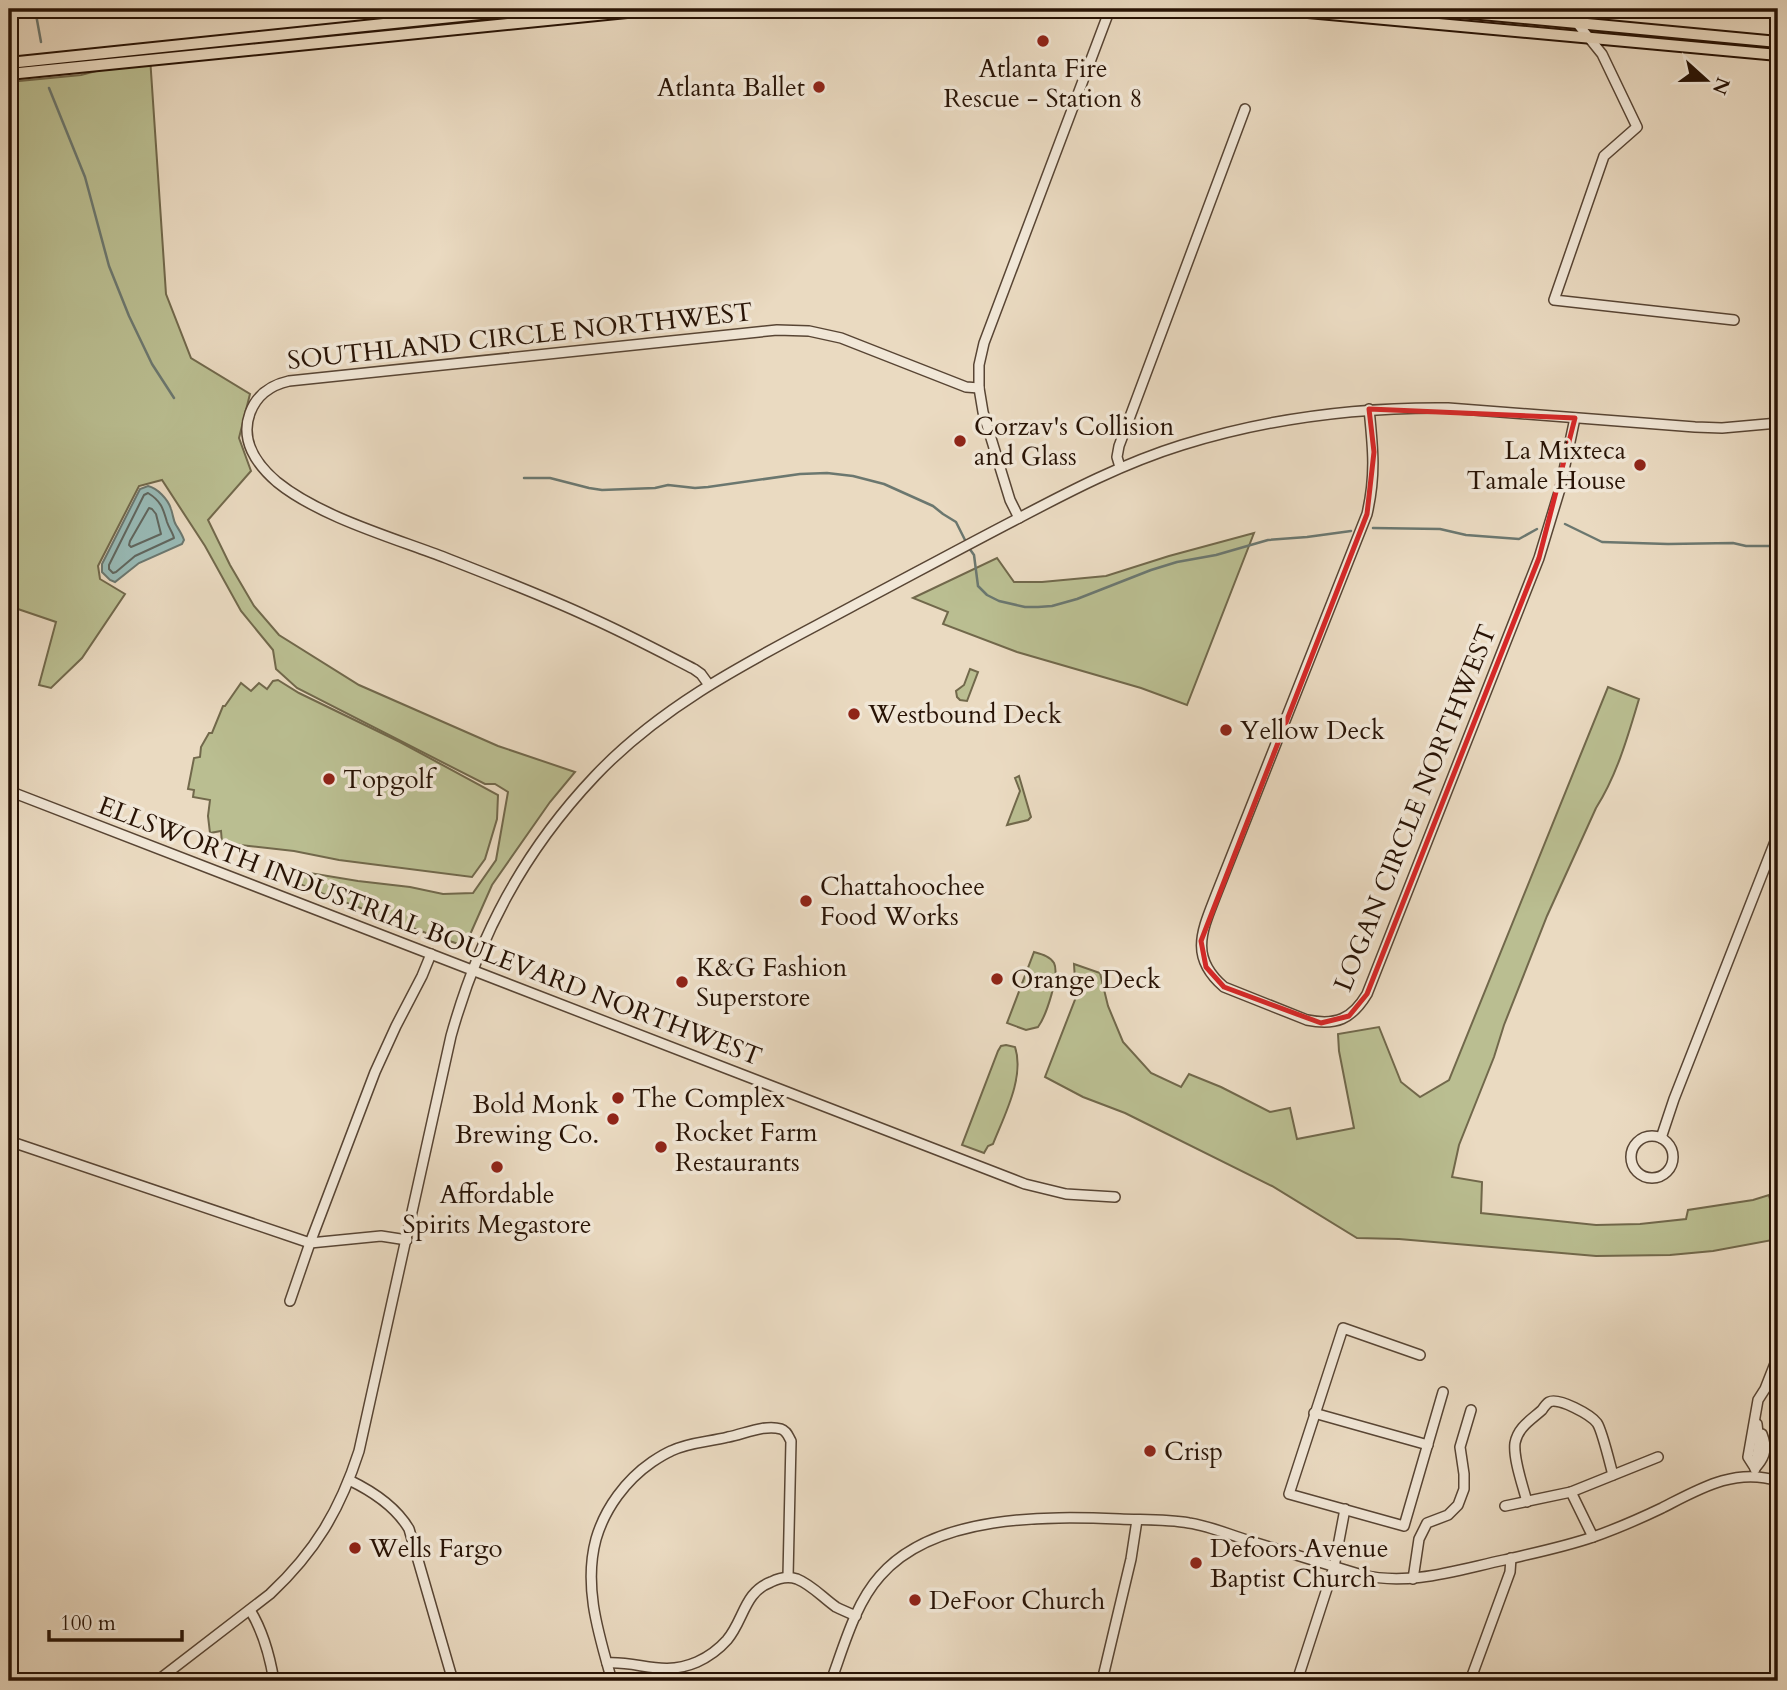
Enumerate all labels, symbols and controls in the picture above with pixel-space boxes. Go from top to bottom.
marker: Atlanta Fire Rescue - Station 8 [1035,33,1051,49]
north arrow [1672,46,1742,116]
place label: Atlanta Fire Rescue - Station 8 [943,51,1143,116]
place label: Atlanta Ballet [657,70,805,105]
text: N [1706,73,1736,99]
marker: Atlanta Ballet [811,79,827,95]
street label: SOUTHLAND CIRCLE NORTHWEST [286,294,754,378]
place label: Corzav's Collision and Glass [974,409,1175,474]
marker: Corzav's Collision and Glass [952,433,968,449]
place label: La Mixteca Tamale House [1467,433,1626,498]
marker: La Mixteca Tamale House [1632,457,1648,473]
street label: LOGAN CIRCLE NORTHWEST [1325,620,1505,996]
place label: Westbound Deck [867,697,1062,732]
marker: Westbound Deck [846,706,862,722]
place label: Yellow Deck [1240,713,1385,748]
marker: Yellow Deck [1218,722,1234,738]
place label: Topgolf [343,762,437,797]
marker: Topgolf [321,771,337,787]
street label: ELLSWORTH INDUSTRIAL BOULEVARD NORTHWEST [93,788,767,1074]
place label: Chattahoochee Food Works [820,869,985,934]
marker: Chattahoochee Food Works [798,893,814,909]
place label: K&G Fashion Superstore [696,950,848,1015]
place label: Orange Deck [1011,962,1161,997]
marker: Orange Deck [989,971,1005,987]
marker: K&G Fashion Superstore [674,974,690,990]
place label: The Complex [632,1081,785,1116]
place label: Bold Monk Brewing Co. [455,1087,599,1152]
marker: The Complex [610,1090,626,1106]
marker: Bold Monk Brewing Co. [605,1111,621,1127]
place label: Rocket Farm Restaurants [675,1115,817,1180]
marker: Rocket Farm Restaurants [653,1139,669,1155]
marker: Affordable Spirits Megastore [489,1159,505,1175]
place label: Affordable Spirits Megastore [402,1177,592,1242]
place label: Crisp [1164,1434,1223,1469]
marker: Crisp [1142,1443,1158,1459]
place label: Wells Fargo [368,1531,503,1566]
place label: Defoors Avenue Baptist Church [1210,1531,1388,1596]
marker: Wells Fargo [347,1540,363,1556]
marker: Defoors Avenue Baptist Church [1188,1555,1204,1571]
place label: DeFoor Church [929,1583,1105,1618]
marker: DeFoor Church [907,1592,923,1608]
scale bar [49,1599,182,1643]
text: 100 m [60,1609,116,1638]

